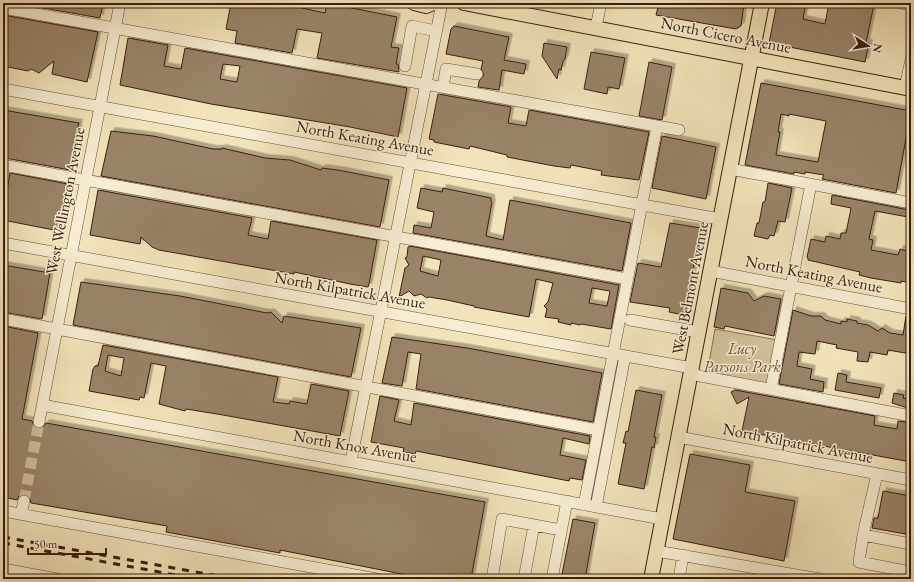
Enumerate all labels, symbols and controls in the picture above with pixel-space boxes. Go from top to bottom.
street label: North Cicero Avenue [659,12,793,58]
north arrow [848,26,888,66]
text: N [870,42,886,54]
street label: North Keating Avenue [295,116,435,160]
street label: West Wellington Avenue [40,126,90,276]
street label: West Belmont Avenue [667,220,713,356]
street label: North Keating Avenue [744,250,884,298]
street label: North Kilpatrick Avenue [273,266,427,314]
park label: Lucy Parsons Park [703,338,782,377]
street label: North Kilpatrick Avenue [721,418,875,468]
street label: North Knox Avenue [292,425,418,467]
scale bar [28,530,106,556]
text: 50 m [34,536,58,552]

